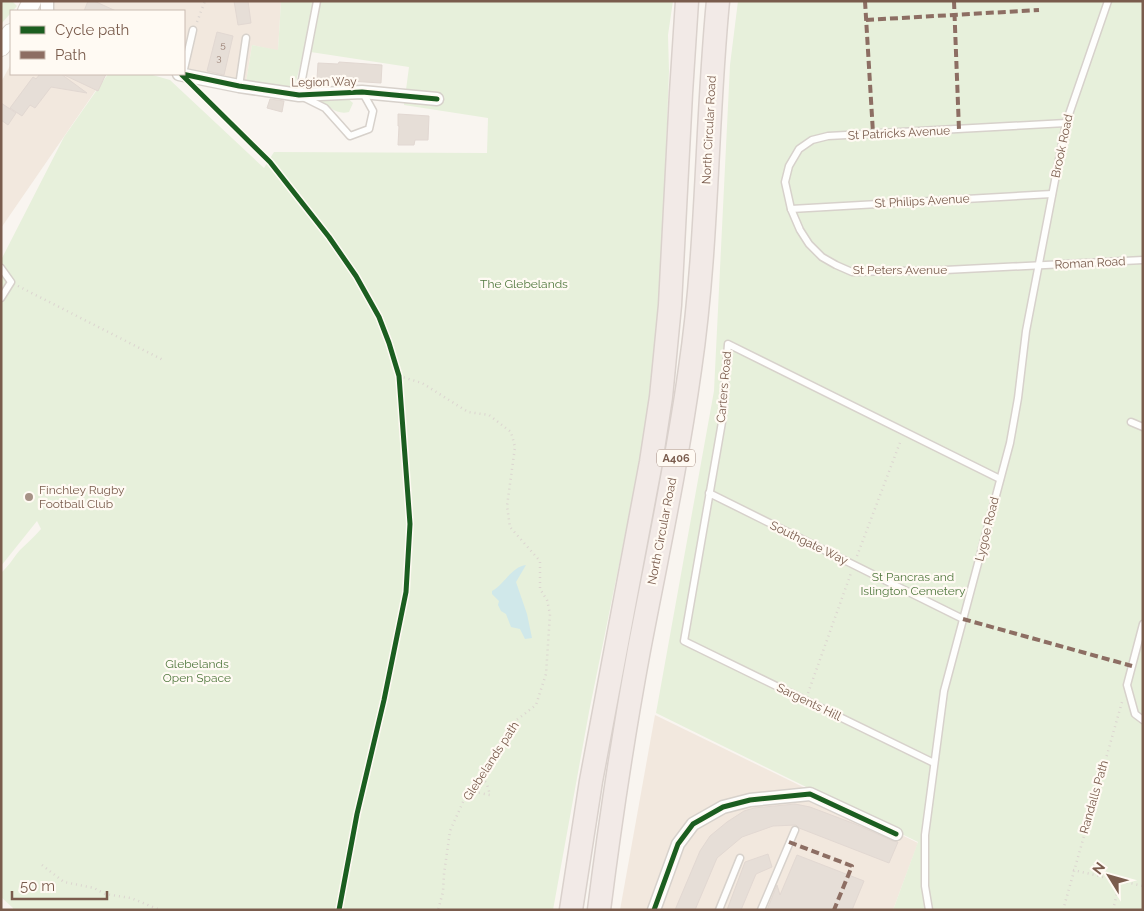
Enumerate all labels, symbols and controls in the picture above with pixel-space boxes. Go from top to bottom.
legend [10,10,185,75]
text: Cycle path [55,21,129,39]
house number: 5 [220,39,226,50]
text: Path [55,46,86,64]
house number: 3 [216,52,222,63]
street label: Legion Way [291,74,357,90]
street label: North Circular Road [699,75,719,185]
street label: Brook Road [1048,113,1076,179]
street label: St Patricks Avenue [847,123,951,143]
street label: St Philips Avenue [874,192,970,210]
street label: Roman Road [1054,254,1126,272]
street label: St Peters Avenue [853,263,947,277]
park label: The Glebelands [480,277,568,291]
street label: Carters Road [714,351,734,423]
road number: A406 [657,449,695,466]
street label: North Circular Road [645,476,679,586]
place label: Finchley Rugby Football Club [39,483,125,511]
marker: Finchley Rugby Football Club [23,491,35,503]
street label: Lygoe Road [972,495,1002,563]
street label: Southgate Way [768,518,851,568]
park label: St Pancras and Islington Cemetery [860,570,966,598]
park label: Glebelands Open Space [163,657,231,685]
street label: Sargents Hill [774,680,844,724]
street label: Glebelands path [460,719,522,803]
street label: Randalls Path [1077,759,1111,835]
north arrow [1084,851,1134,901]
text: N [1089,859,1108,877]
scale bar [12,868,108,900]
text: 50 m [20,877,55,895]

